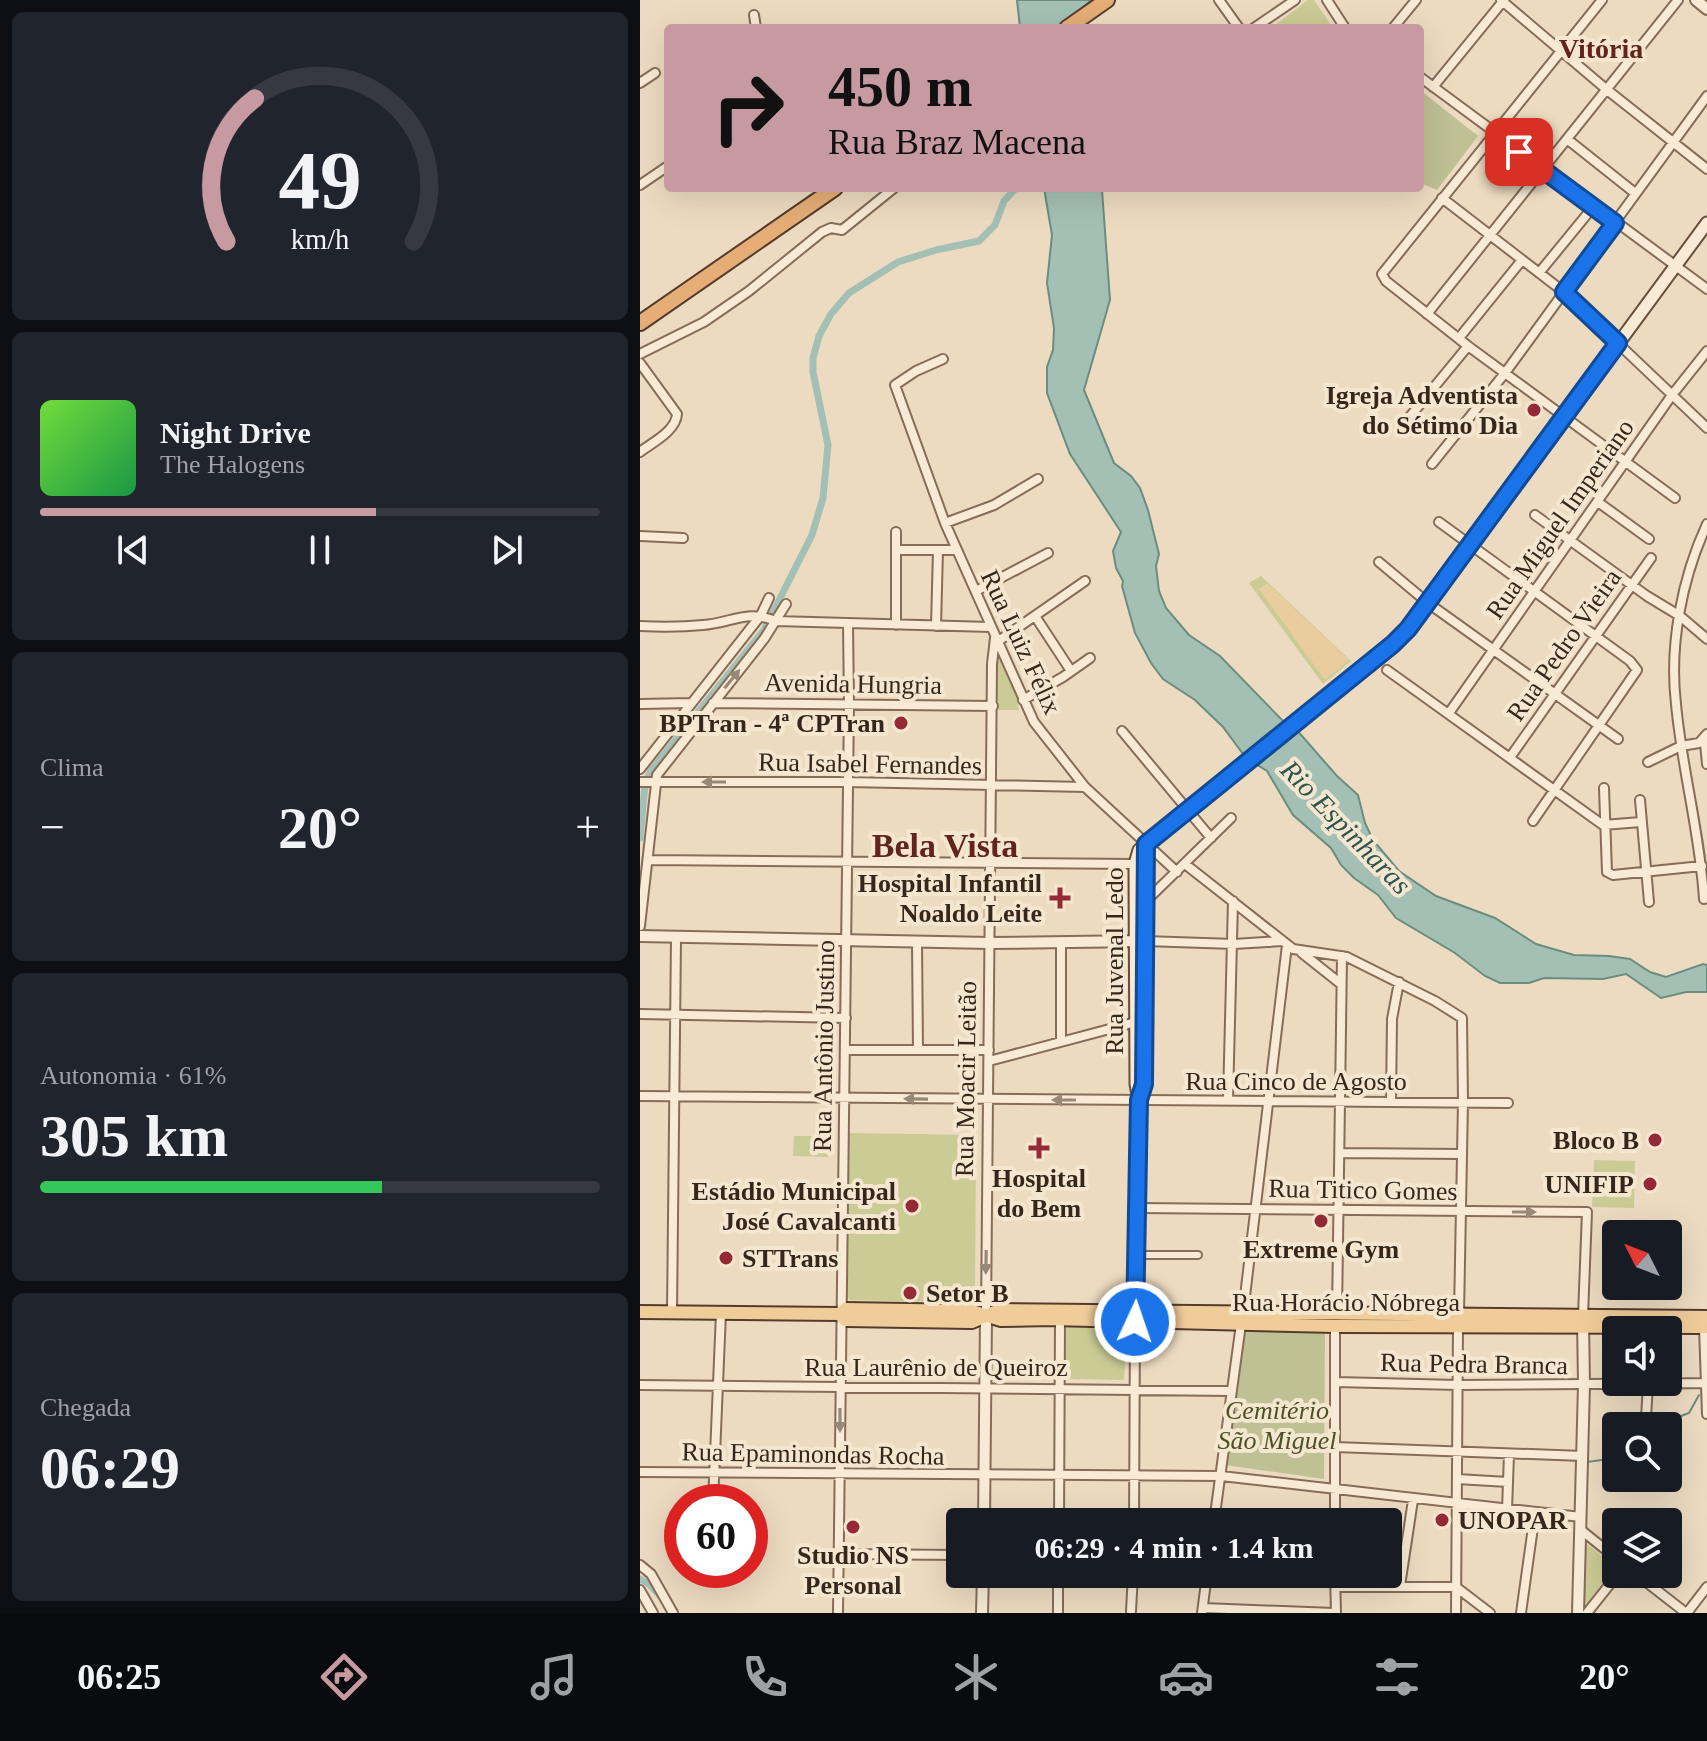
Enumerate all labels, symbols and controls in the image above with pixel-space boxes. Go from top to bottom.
district label: Vitória [1559,33,1643,64]
icon: right [696,56,800,160]
text: 450 m [828,56,973,118]
pin [1485,118,1553,186]
text: Rua Braz Macena [828,122,1086,162]
icon: arrive [1497,130,1541,174]
text: 49 [278,134,362,226]
text: km/h [291,224,349,255]
place label: Igreja Adventista do Sétimo Dia [1326,381,1518,440]
marker: Igreja Adventista do Sétimo Dia [1525,401,1543,419]
street label: Rua Miguel Imperiano [1480,414,1640,624]
text: Night Drive [160,416,311,449]
text: The Halogens [160,450,305,479]
icon: previous [111,528,155,572]
icon: pause [298,528,342,572]
icon: next [485,528,529,572]
street label: Rua Pedro Vieira [1501,563,1627,726]
street label: Rua Luiz Félix [975,565,1067,719]
street label: Avenida Hungria [764,668,943,700]
one-way arrow [724,669,740,689]
place label: BPTran - 4ª CPTran [659,709,886,738]
marker: BPTran - 4ª CPTran [892,714,910,732]
street label: Rua Isabel Fernandes [758,748,982,780]
text: Clima [40,753,104,782]
water label: Rio Espinharas [1274,753,1417,900]
one-way arrow [701,776,726,788]
text: 20° [278,795,362,861]
text: − [40,803,65,852]
text: + [575,803,600,852]
district label: Bela Vista [872,827,1018,864]
street label: Rua Juvenal Ledo [1100,867,1129,1055]
place label: Hospital Infantil Noaldo Leite [858,869,1042,928]
marker: Hospital Infantil Noaldo Leite [1049,887,1071,909]
street label: Rua Antônio Justino [808,940,840,1152]
street label: Rua Moacir Leitão [950,981,982,1177]
text: Autonomia · 61% [40,1061,226,1090]
street label: Rua Cinco de Agosto [1185,1067,1407,1096]
one-way arrow [903,1092,928,1105]
one-way arrow [1051,1094,1076,1106]
text: 305 km [40,1103,228,1169]
place label: Bloco B [1553,1126,1639,1155]
marker: Bloco B [1646,1131,1664,1149]
marker: Hospital do Bem [1028,1137,1050,1159]
place label: Hospital do Bem [992,1164,1086,1223]
place label: UNIFIP [1544,1170,1634,1199]
street label: Rua Titico Gomes [1268,1174,1458,1206]
marker: UNIFIP [1641,1175,1659,1193]
place label: Estádio Municipal José Cavalcanti [692,1177,896,1236]
marker: Estádio Municipal José Cavalcanti [903,1197,921,1215]
one-way arrow [1512,1205,1537,1218]
marker: Extreme Gym [1312,1212,1330,1230]
north arrow [1602,1220,1682,1300]
map controls [1602,1220,1682,1588]
place label: Extreme Gym [1243,1235,1399,1264]
place label: STTrans [742,1244,838,1273]
marker: STTrans [717,1249,735,1267]
one-way arrow [980,1250,992,1275]
place label: Setor B [926,1279,1009,1308]
position arrow [1093,1280,1177,1364]
marker: Setor B [901,1284,919,1302]
street label: Rua Horácio Nóbrega [1232,1288,1461,1317]
button: sound [1602,1316,1682,1396]
street label: Rua Pedra Branca [1380,1348,1569,1380]
street label: Rua Laurênio de Queiroz [804,1353,1068,1382]
text: Chegada [40,1393,131,1422]
park label: Cemitério São Miguel [1217,1396,1337,1455]
one-way arrow [834,1408,846,1433]
button: search [1602,1412,1682,1492]
text: 06:29 [40,1435,180,1501]
street label: Rua Epaminondas Rocha [681,1437,945,1471]
speed limit sign: 60 [664,1484,768,1588]
place label: UNOPAR [1458,1506,1568,1535]
button: layers [1602,1508,1682,1588]
marker: UNOPAR [1433,1511,1451,1529]
marker: Studio NS Personal [844,1518,862,1536]
text: 06:29 · 4 min · 1.4 km [1034,1531,1314,1564]
place label: Studio NS Personal [797,1541,909,1600]
icon: directions [316,1649,372,1705]
icon: music [526,1649,582,1705]
icon: phone [737,1649,793,1705]
icon: climate [948,1649,1004,1705]
icon: car [1158,1649,1214,1705]
icon: filters [1369,1649,1425,1705]
text: 06:25 [77,1657,161,1697]
text: 20° [1579,1657,1630,1697]

